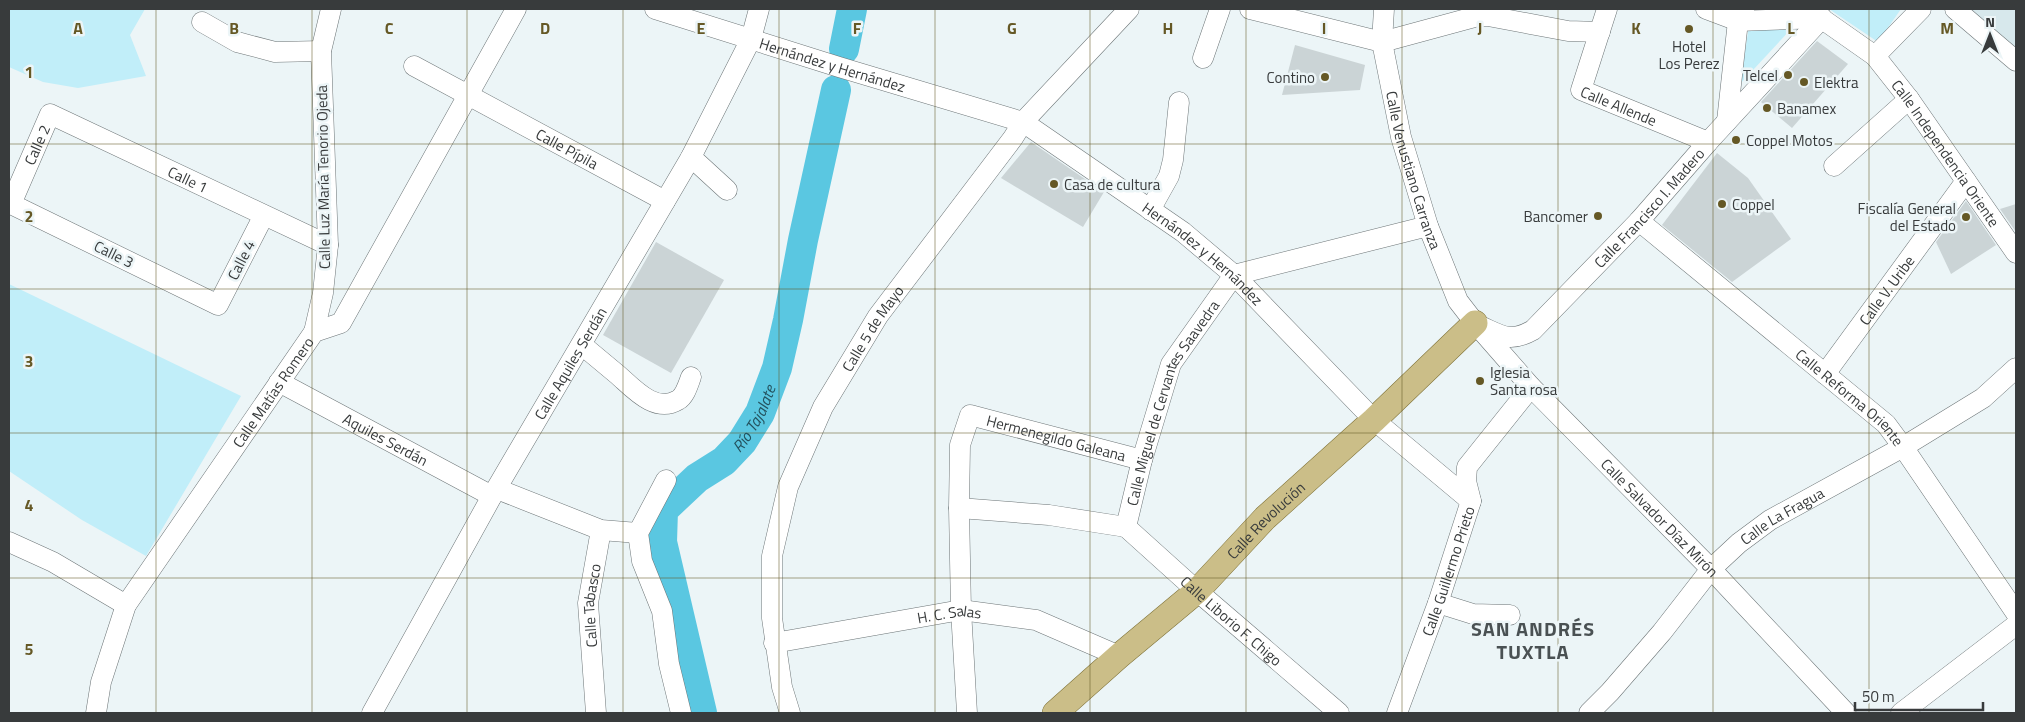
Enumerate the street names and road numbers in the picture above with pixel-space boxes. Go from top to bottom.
street label: Hernández y Hernández [757,31,908,98]
street label: Calle Independencia Oriente [1886,74,2006,231]
street label: Calle Allende [1577,80,1661,131]
street label: Calle Luz María Tenorio Ojeda [310,84,336,269]
street label: Calle Venustiano Carranza [1381,89,1448,253]
street label: Calle 2 [18,121,56,169]
street label: Calle Pípila [532,122,603,175]
street label: Calle Francisco I. Madero [1588,143,1710,273]
street label: Calle 1 [164,160,212,198]
street label: Hernández y Hernández [1138,196,1269,310]
street label: Calle 3 [90,234,138,274]
street label: Calle 4 [221,236,261,284]
street label: Calle V. Uribe [1853,250,1920,330]
street label: Calle 5 de Mayo [836,280,909,376]
street label: Calle Miguel de Cervantes Saavedra [1120,295,1225,508]
street label: Calle Aquiles Serdán [528,303,612,424]
street label: Calle Matías Romero [226,332,319,452]
street label: Calle Reforma Oriente [1791,343,1910,451]
street label: Aquiles Serdán [339,407,432,471]
street label: Hermenegildo Galeana [984,408,1129,467]
street label: Calle Salvador Díaz Mirón [1596,453,1724,582]
street label: Calle Revolución [1221,476,1310,564]
street label: Calle La Fragua [1735,481,1828,550]
street label: Calle Guillermo Prieto [1415,503,1480,639]
street label: Calle Tabasco [576,562,606,648]
street label: Calle Liborio F. Chigo [1175,570,1288,671]
street label: H. C. Salas [915,598,983,629]

